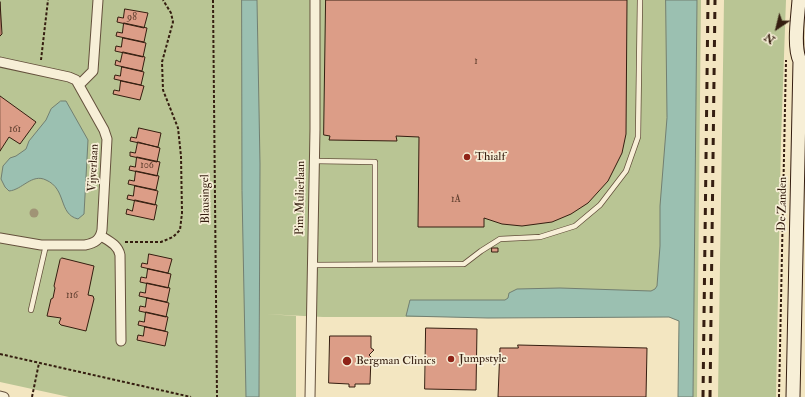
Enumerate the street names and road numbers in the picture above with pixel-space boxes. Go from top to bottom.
street label: Vijverlaan [86,144,102,192]
street label: Pim Mulierlaan [293,161,309,235]
street label: Blausingel [198,174,214,224]
street label: De Zanden [775,177,791,231]

